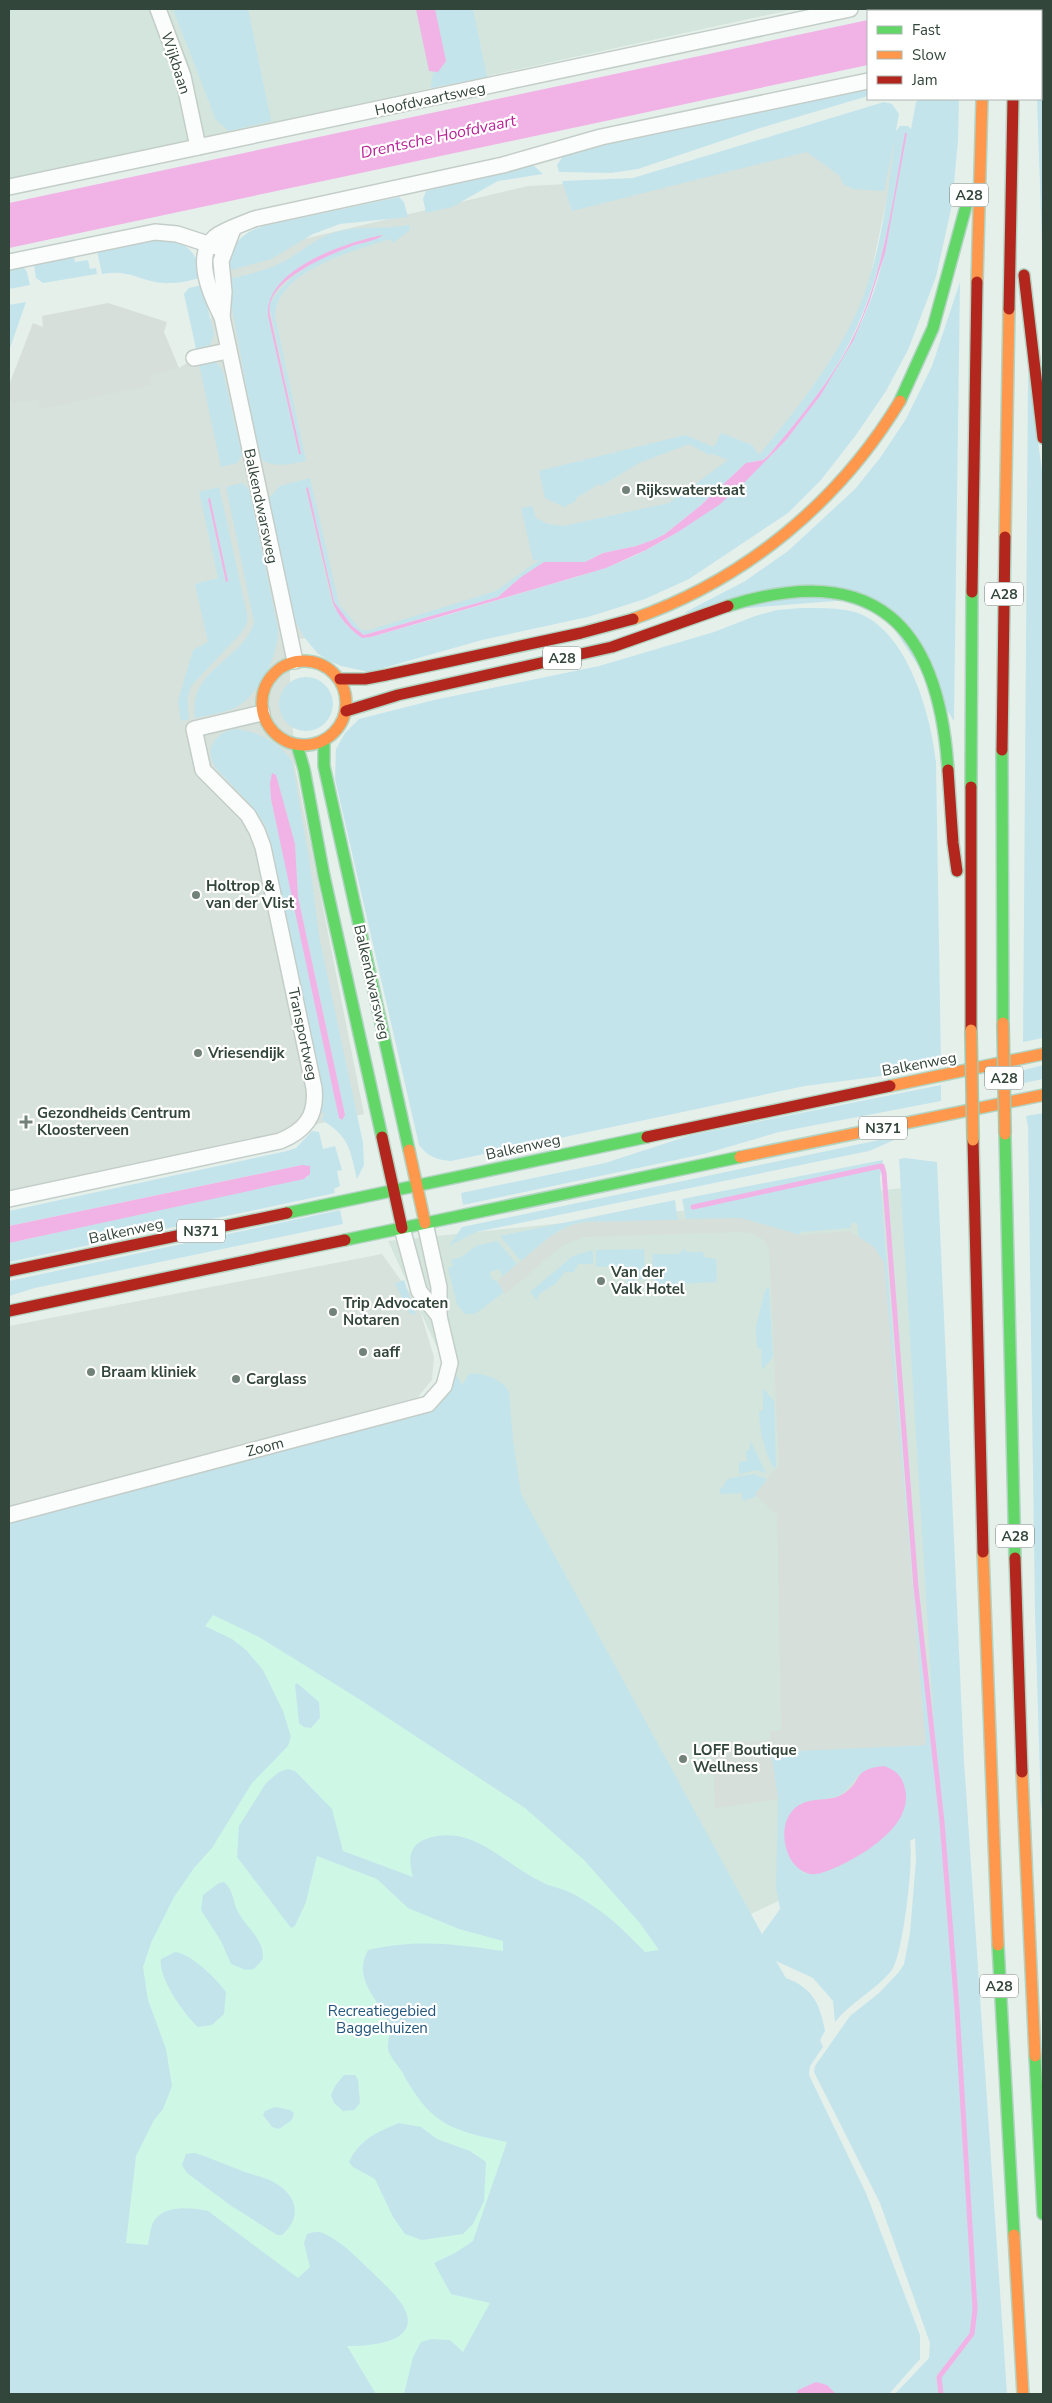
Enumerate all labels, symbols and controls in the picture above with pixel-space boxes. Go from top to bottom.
legend [867,10,1042,100]
text: Fast [912,20,941,40]
street label: Wijkbaan [157,29,195,97]
text: Slow [912,45,947,65]
text: Jam [911,70,938,90]
street label: Hoofdvaartsweg [373,78,487,120]
water label: Drentsche Hoofdvaart [358,110,518,164]
road number: A28 [950,184,988,206]
street label: Balkendwarsweg [239,447,283,565]
place label: Rijkswaterstaat [636,480,745,500]
marker: Rijkswaterstaat [620,484,632,496]
road number: A28 [985,582,1023,606]
road number: A28 [543,646,581,670]
place label: Holtrop & van der Vlist [205,876,294,913]
marker: Holtrop & van der Vlist [190,889,202,901]
street label: Balkendwarsweg [349,923,395,1041]
street label: Transportweg [283,986,323,1082]
place label: Vriesendijk [207,1043,286,1063]
marker: Vriesendijk [192,1047,204,1059]
street label: Balkenweg [880,1047,958,1081]
road number: A28 [985,1066,1023,1090]
place label: Gezondheids Centrum Kloosterveen [37,1103,191,1140]
marker: Gezondheids Centrum Kloosterveen [19,1115,33,1129]
road number: N371 [859,1116,907,1140]
street label: Balkenweg [484,1129,562,1165]
street label: Balkenweg [87,1213,165,1249]
road number: N371 [177,1220,225,1242]
place label: Van der Valk Hotel [610,1262,685,1299]
marker: Van der Valk Hotel [595,1275,607,1287]
place label: Trip Advocaten Notaren [343,1293,448,1330]
marker: Trip Advocaten Notaren [327,1306,339,1318]
place label: aaff [373,1342,401,1362]
marker: aaff [357,1346,369,1358]
place label: Braam kliniek [101,1362,197,1382]
marker: Braam kliniek [85,1366,97,1378]
place label: Carglass [246,1369,307,1389]
marker: Carglass [230,1373,242,1385]
street label: Zoom [244,1432,286,1462]
road number: A28 [996,1524,1034,1548]
place label: LOFF Boutique Wellness [693,1740,797,1777]
marker: LOFF Boutique Wellness [677,1753,689,1765]
road number: A28 [980,1974,1018,1998]
park label: Recreatiegebied Baggelhuizen [328,2001,436,2038]

